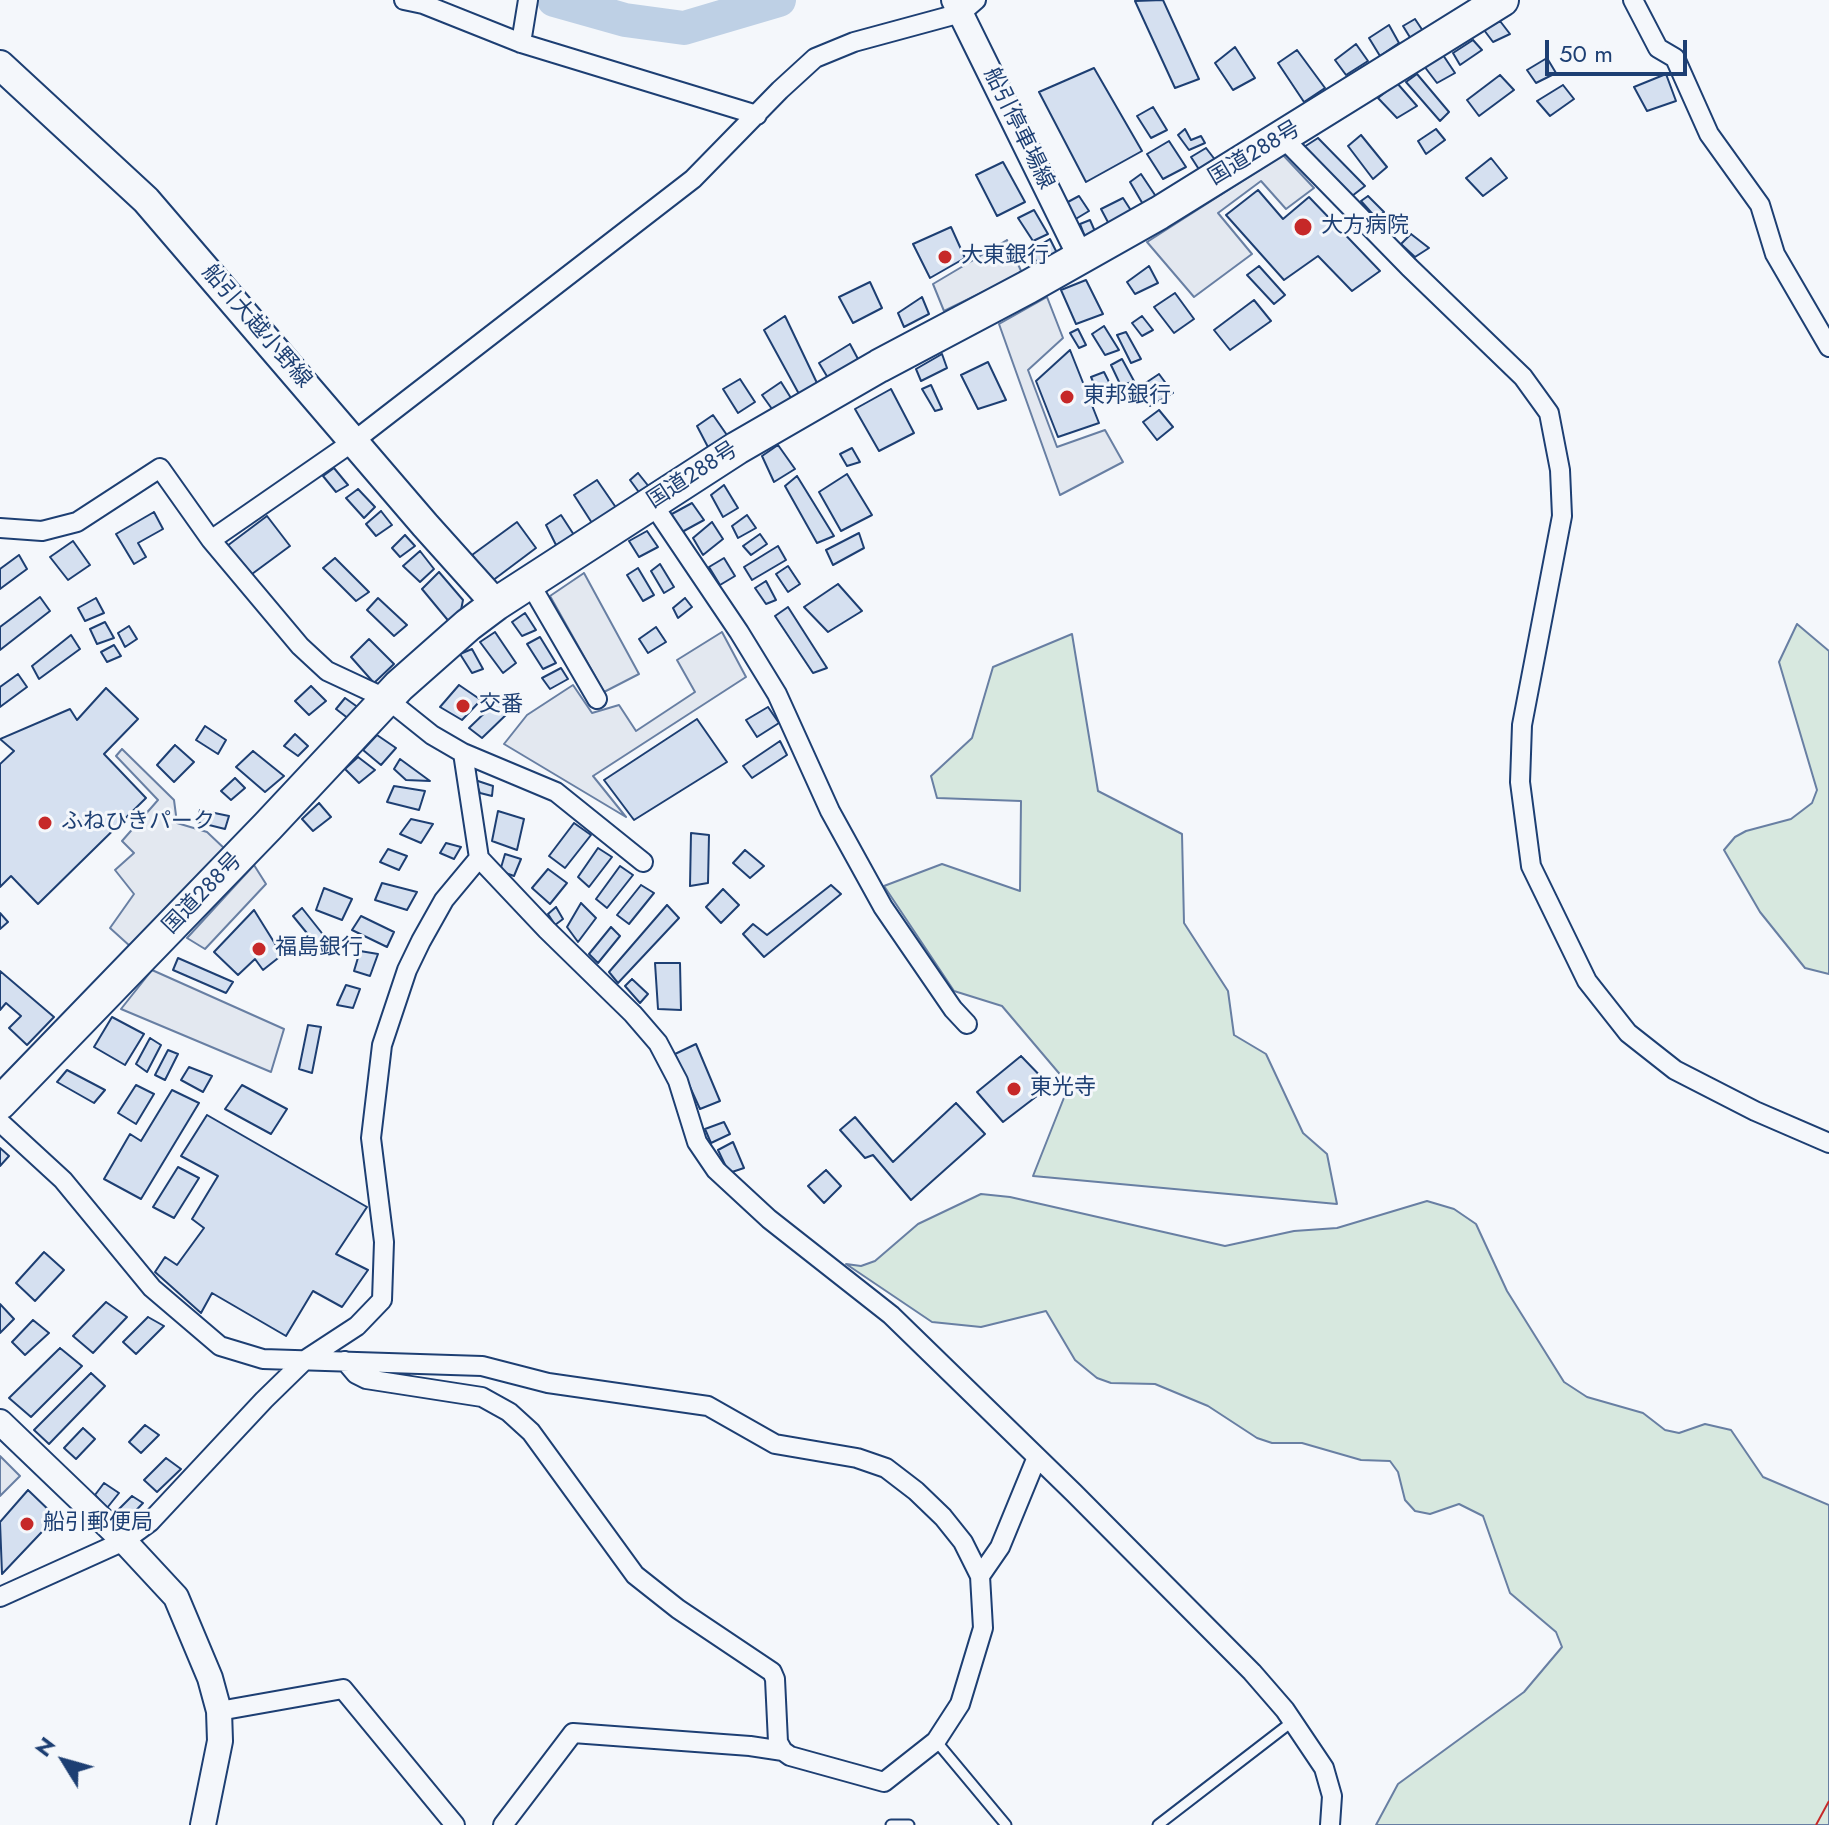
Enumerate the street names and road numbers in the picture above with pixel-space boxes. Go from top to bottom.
street label: 船引停車場線 [977,64,1059,194]
street label: 国道288号 [1204,116,1306,192]
street label: 船引大越小野線 [196,260,316,394]
street label: 国道288号 [643,437,743,515]
street label: 国道288号 [158,848,248,940]

